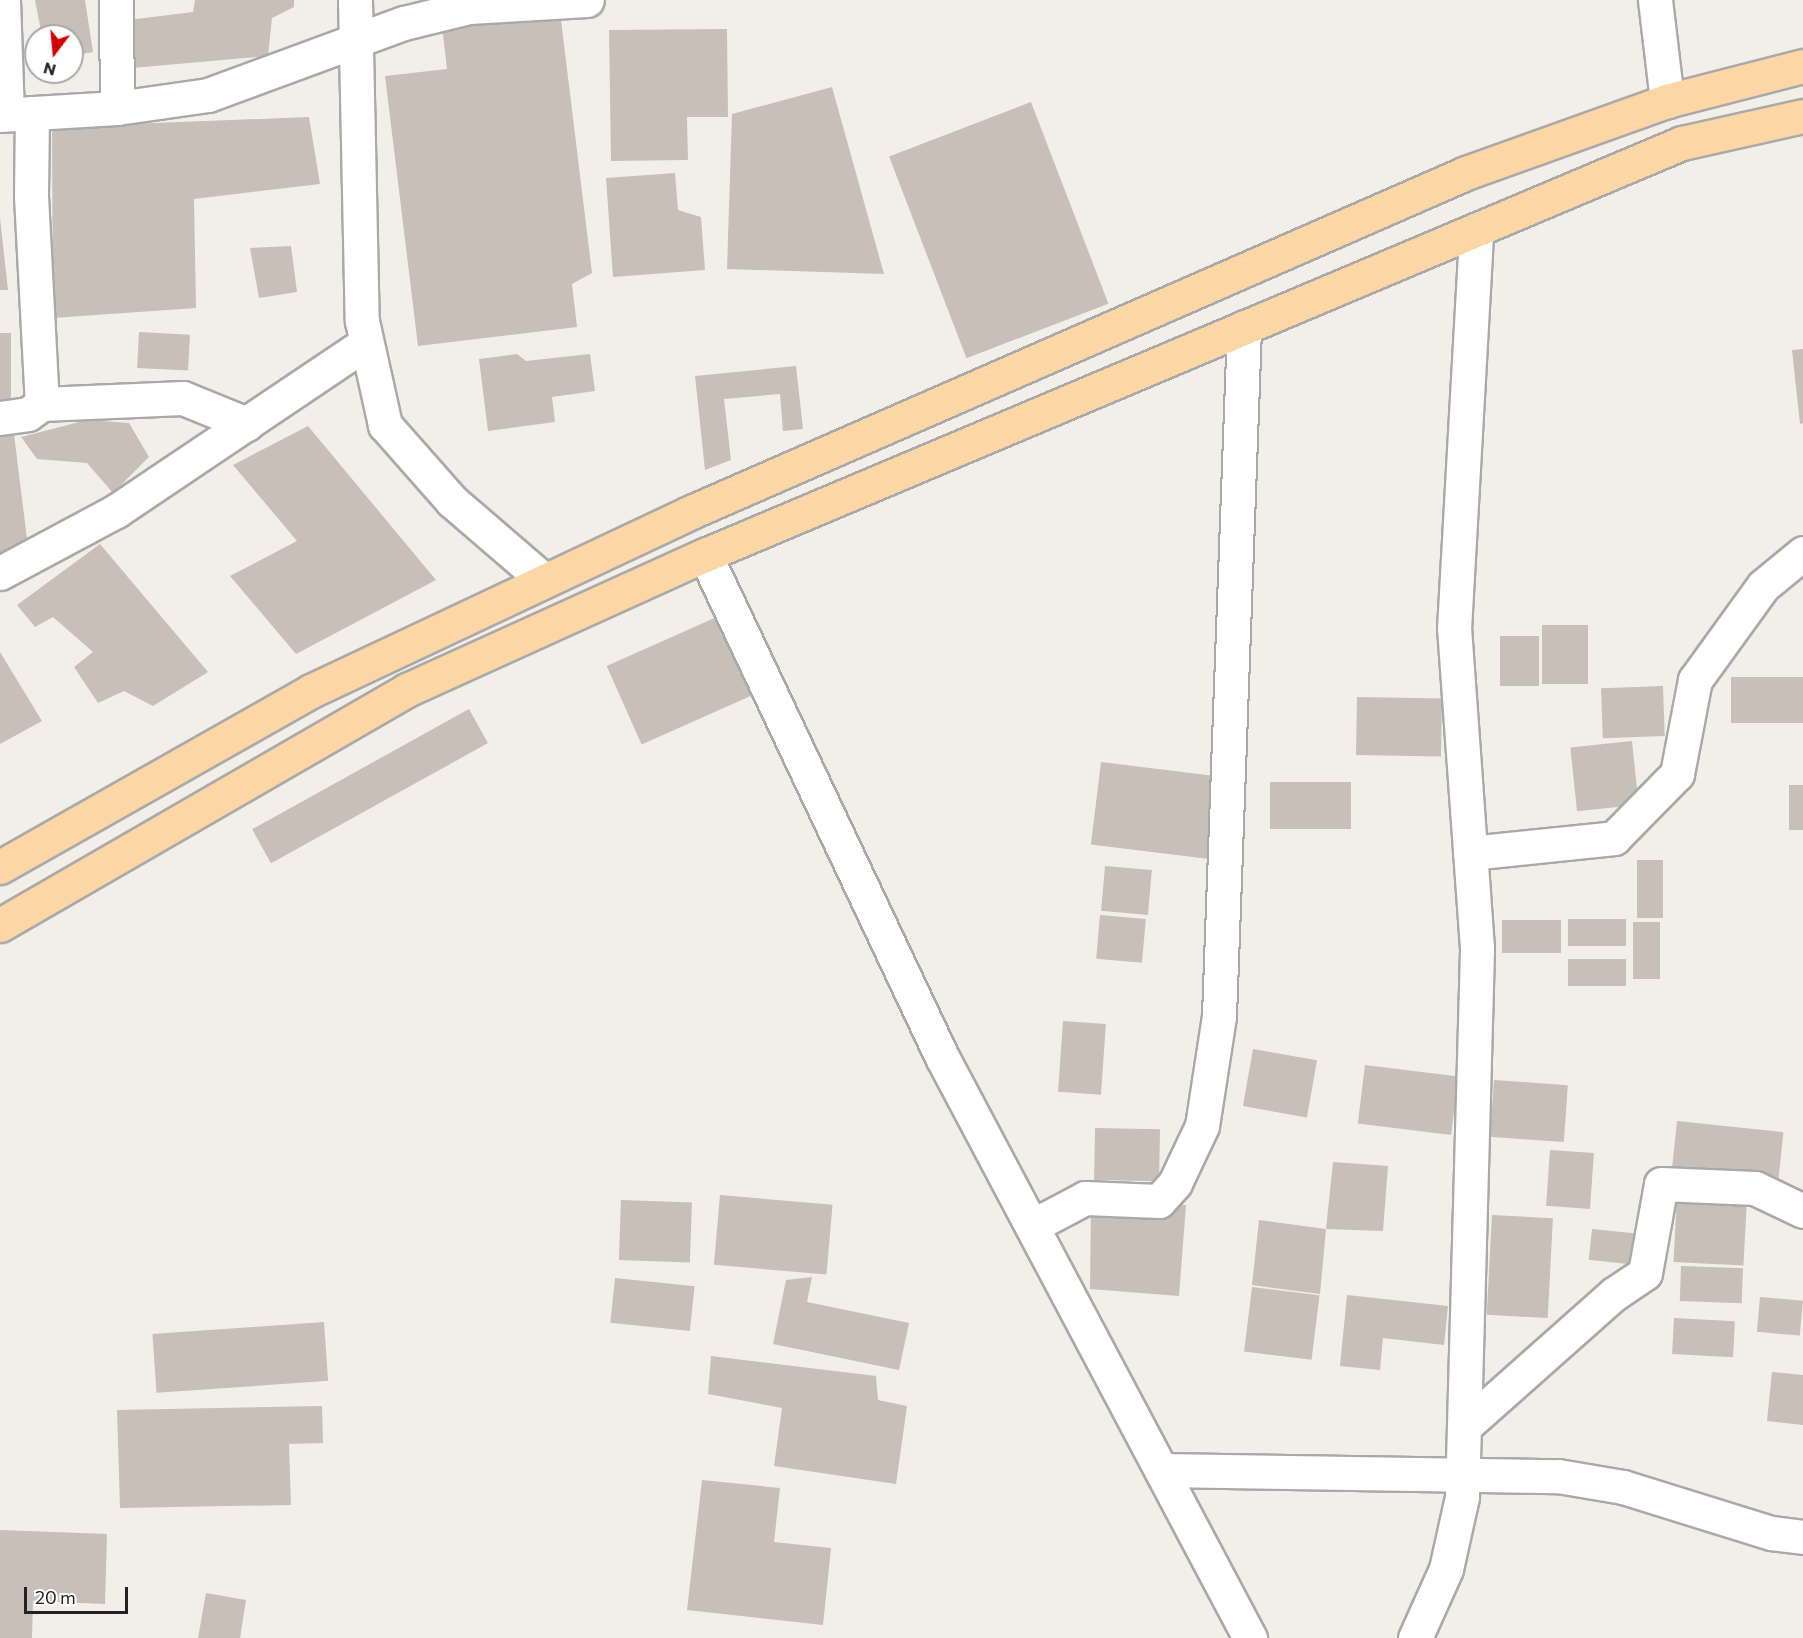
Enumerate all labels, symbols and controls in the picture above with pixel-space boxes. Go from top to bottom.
north arrow [24,24,84,84]
text: N [41,59,58,81]
scale bar [27,1575,130,1613]
text: 20 m [35,1586,76,1608]

